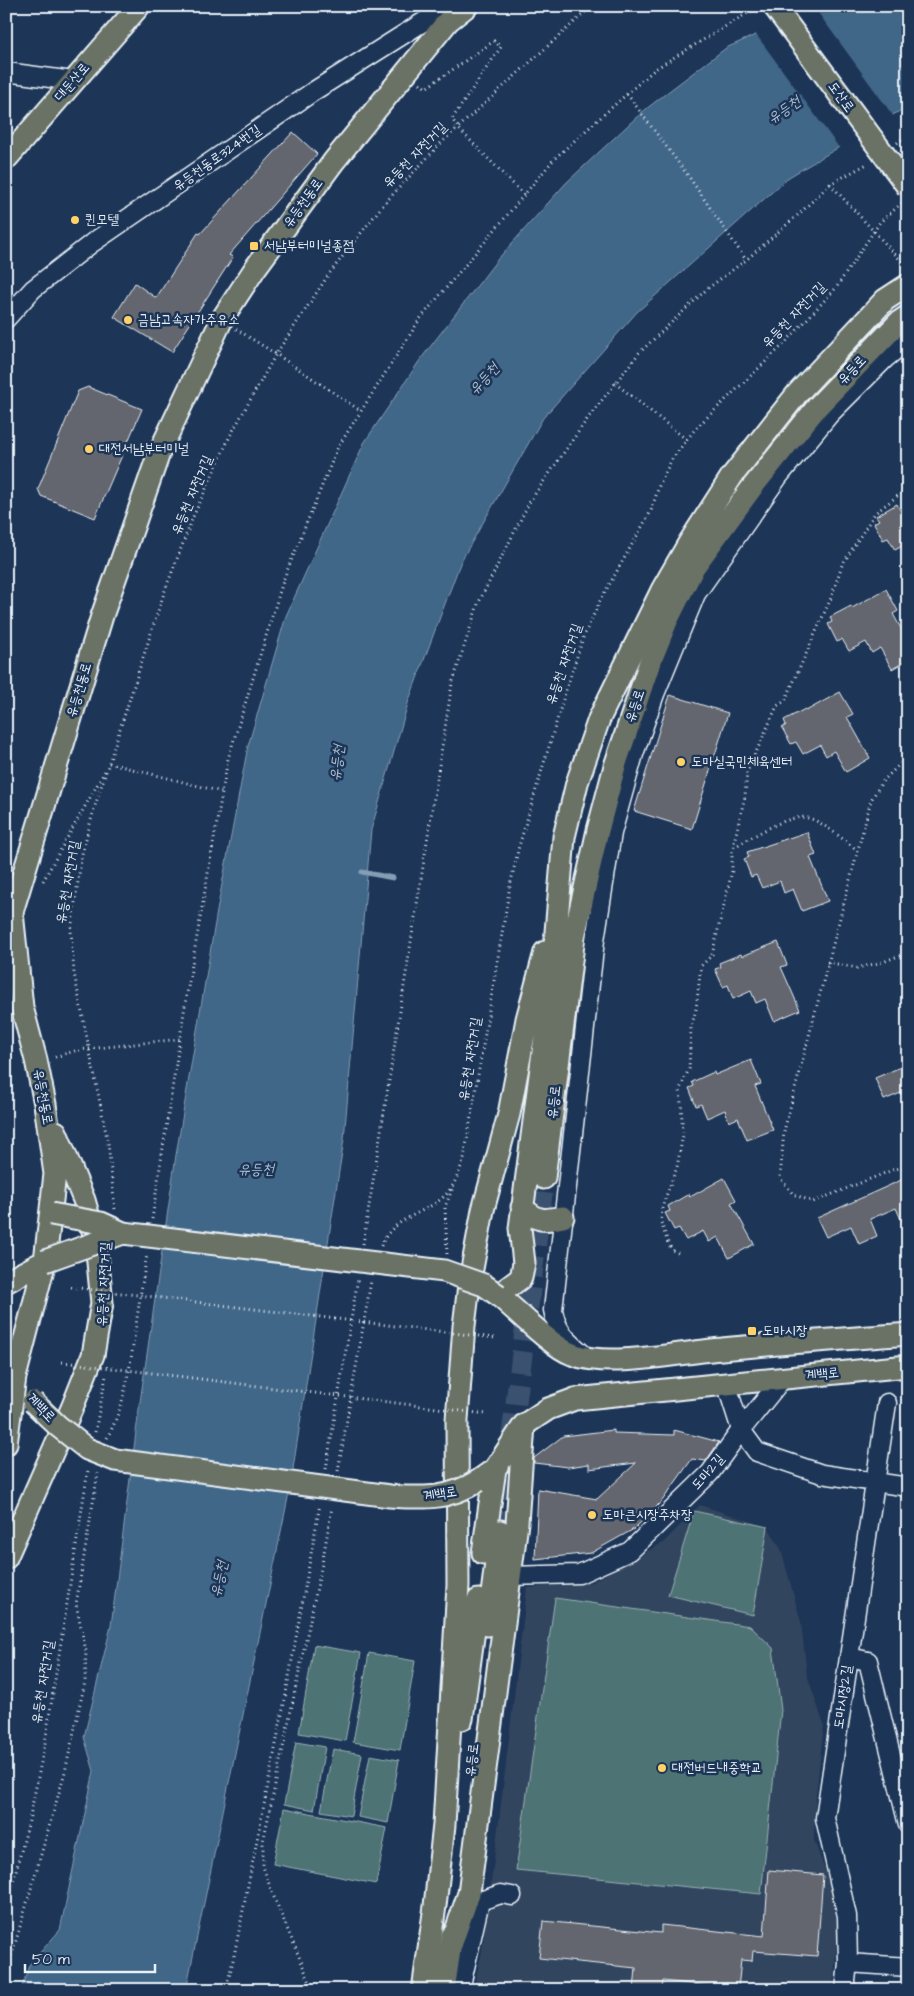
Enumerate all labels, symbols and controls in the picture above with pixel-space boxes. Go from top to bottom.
street label: 대둔산로 [50,58,94,106]
street label: 도산로 [823,77,859,117]
water label: 유등천 [763,90,806,129]
street label: 유등천 자전거길 [378,117,452,192]
street label: 유등천동로324번길 [169,120,266,196]
street label: 유등천동로 [278,174,328,232]
place label: 퀸모텔 [85,210,120,230]
marker: 퀸모텔 [69,214,81,226]
place label: 서남부터미널종점 [264,236,354,256]
marker: 서남부터미널종점 [248,240,260,252]
street label: 유등천 자전거길 [757,277,831,352]
place label: 금남고속자가주유소 [138,310,239,330]
marker: 금남고속자가주유소 [122,314,134,326]
street label: 유등로 [833,351,871,389]
water label: 유등천 [464,357,505,399]
place label: 대전서남부터미널 [99,439,189,459]
marker: 대전서남부터미널 [83,443,95,455]
street label: 유등천 자전거길 [166,452,218,538]
street label: 유등천 자전거길 [541,620,587,707]
street label: 유등천동로 [61,660,97,720]
street label: 유등로 [620,687,650,725]
water label: 유등천 [324,742,350,782]
place label: 도마실국민체육센터 [691,752,792,772]
marker: 도마실국민체육센터 [675,756,687,768]
street label: 유등천 자전거길 [51,838,85,925]
street label: 유등천 자전거길 [454,1015,487,1102]
street label: 유등천동로 [28,1068,58,1126]
street label: 유등로 [542,1084,566,1120]
water label: 유등천 [238,1159,276,1180]
street label: 유등천 자전거길 [92,1241,116,1327]
place label: 도마시장 [762,1321,808,1341]
marker: 도마시장 [746,1325,758,1337]
street label: 계백로 [804,1363,840,1385]
street label: 계백로 [22,1389,60,1427]
street label: 도마2길 [687,1449,730,1494]
street label: 계백로 [422,1481,458,1507]
place label: 도마큰시장주차장 [602,1505,693,1525]
marker: 도마큰시장주차장 [586,1509,598,1521]
water label: 유등천 [205,1557,233,1599]
street label: 유등천 자전거길 [27,1638,60,1725]
street label: 도마시장2길 [829,1663,857,1730]
street label: 유등로 [460,1742,484,1778]
place label: 대전버드내중학교 [672,1758,762,1778]
marker: 대전버드내중학교 [656,1762,668,1774]
scale bar [25,1941,155,1973]
text: 50 m [32,1949,70,1970]

